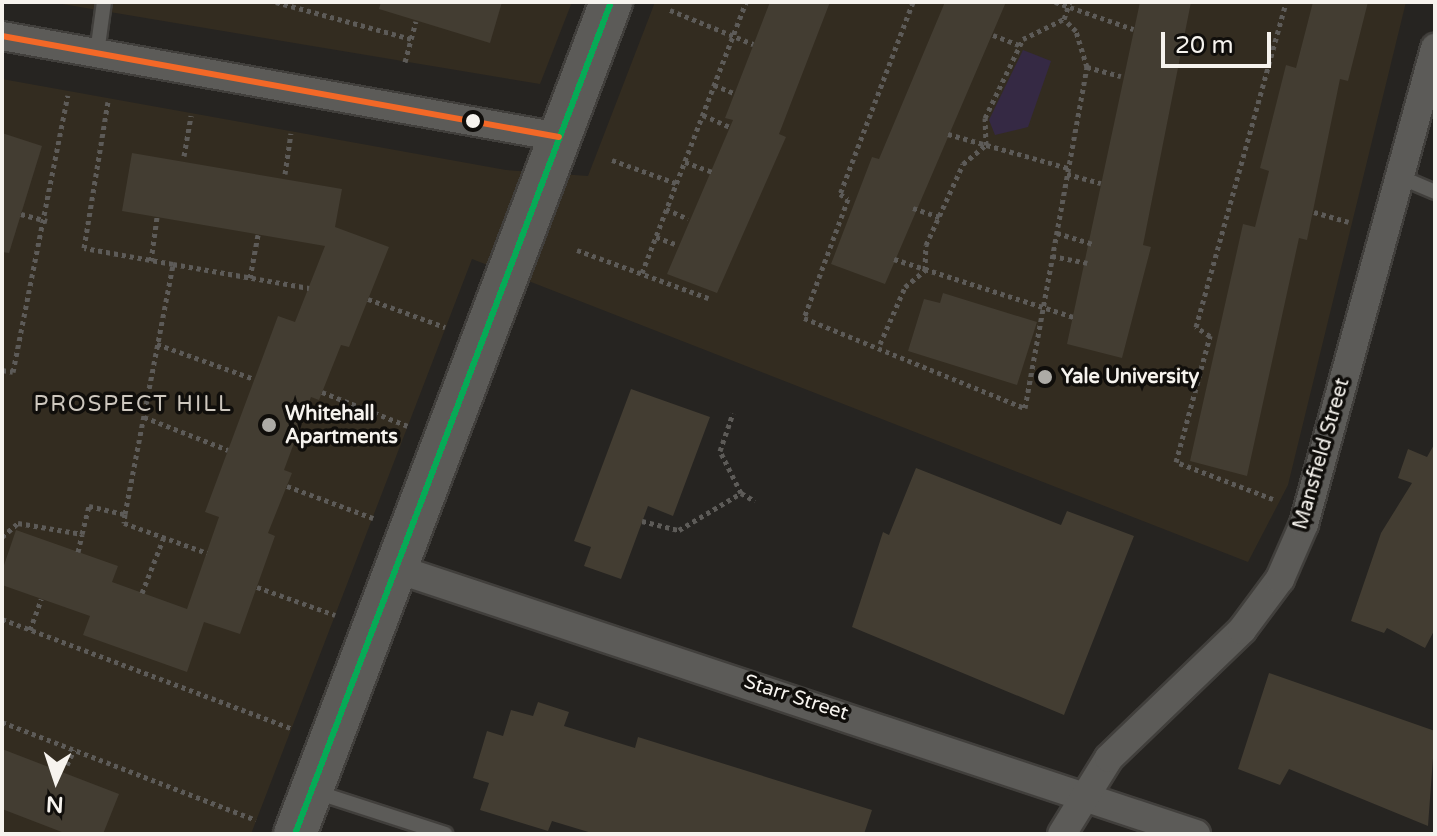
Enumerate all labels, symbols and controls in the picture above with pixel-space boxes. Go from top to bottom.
scale bar [1165,16,1275,66]
text: 20 m [1175,31,1233,60]
unlabelled marker [465,113,481,129]
place label: Yale University [1061,365,1199,389]
marker: Yale University [1036,368,1054,386]
street label: Mansfield Street [1289,376,1355,532]
district label: PROSPECT HILL [33,392,233,418]
place label: Whitehall Apartments [285,402,398,449]
marker: Whitehall Apartments [260,416,278,434]
street label: Starr Street [741,670,851,726]
north arrow [16,740,96,820]
text: N [45,791,64,817]

